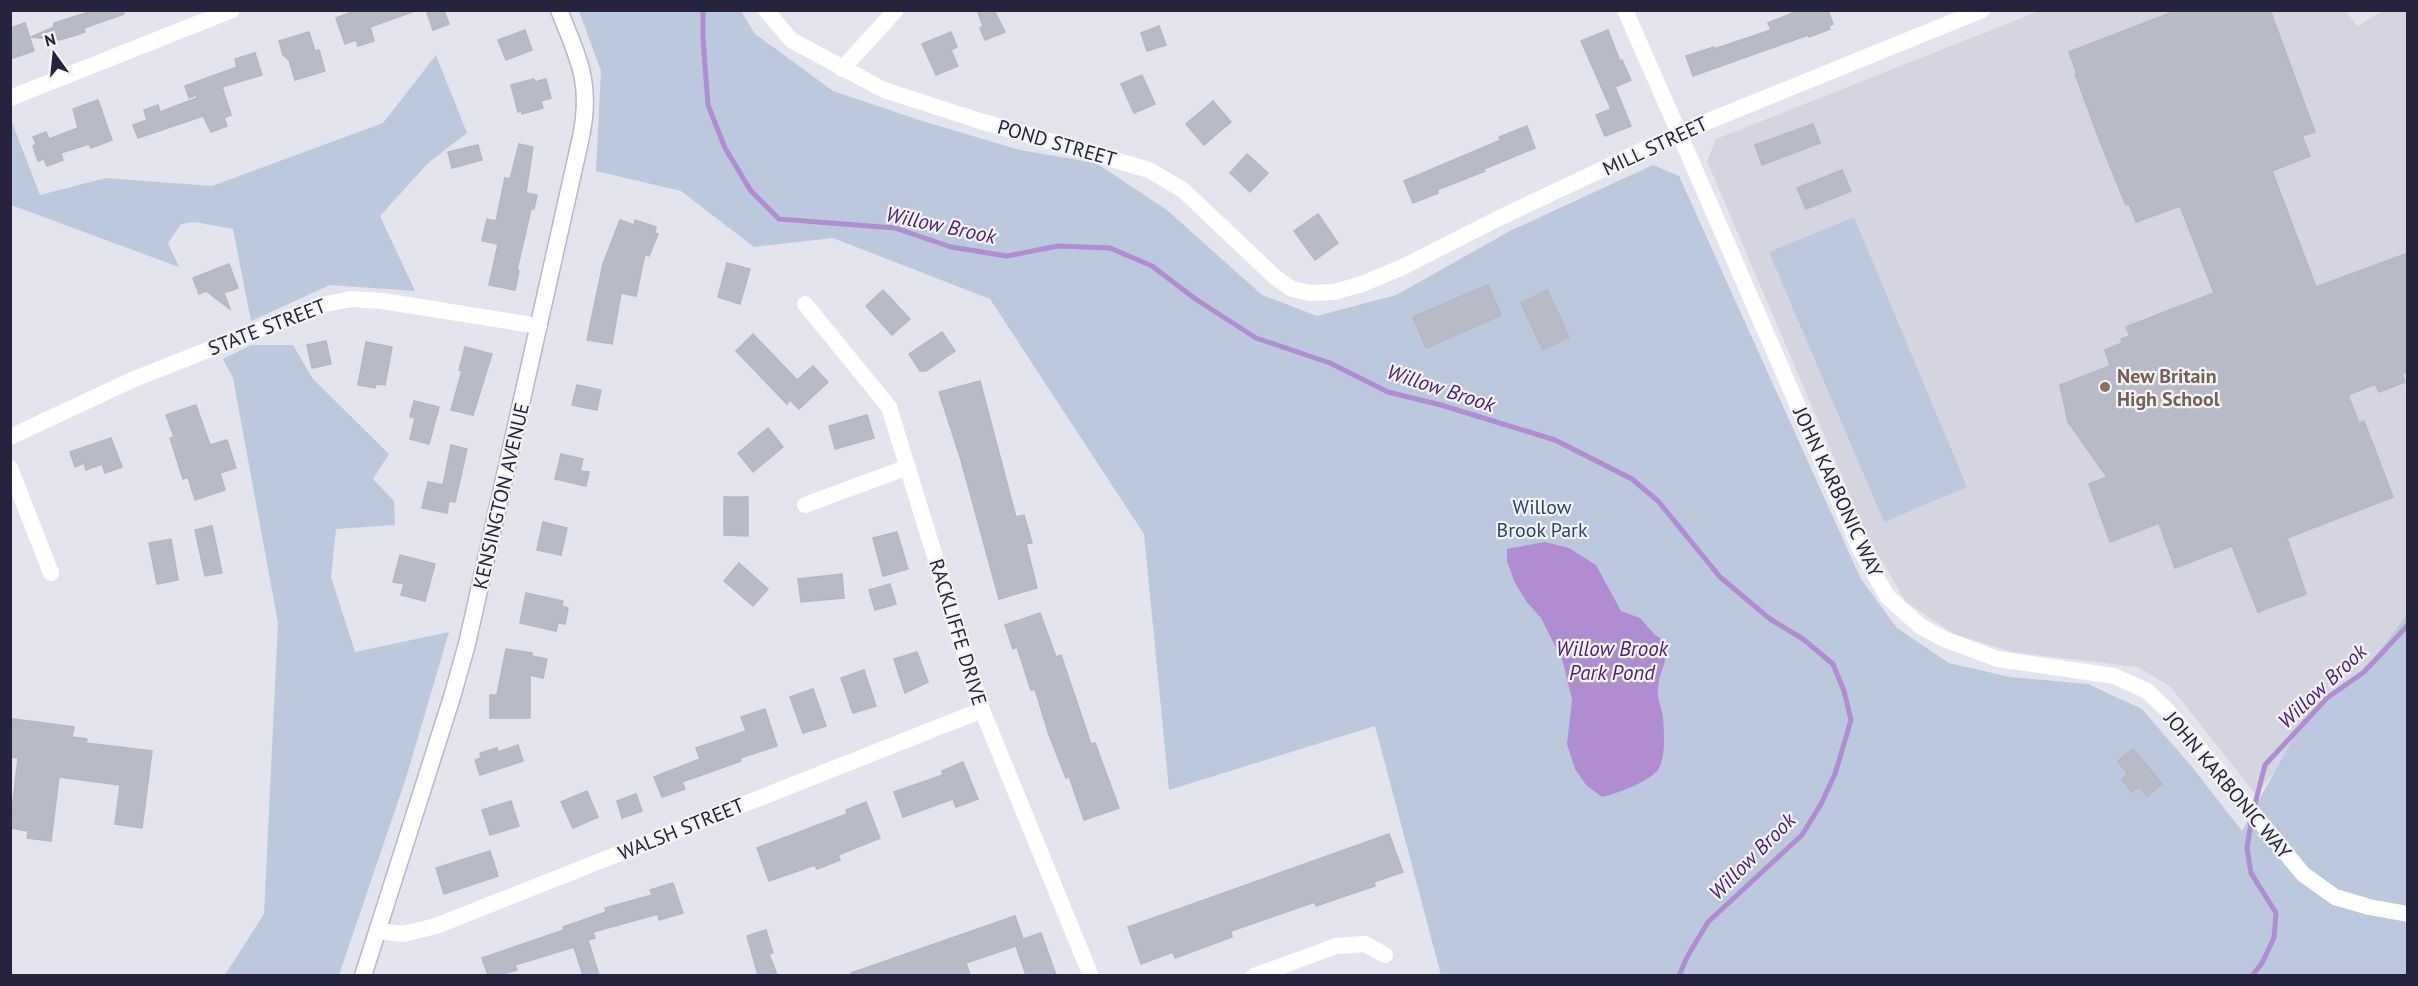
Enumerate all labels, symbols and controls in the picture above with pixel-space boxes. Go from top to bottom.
north arrow [24,24,84,84]
text: N [42,28,58,51]
street label: MILL STREET [1598,110,1712,182]
street label: POND STREET [995,114,1119,172]
water label: Willow Brook [883,200,1000,250]
street label: STATE STREET [204,293,330,361]
water label: Willow Brook [1384,358,1500,419]
place label: New Britain High School [2117,363,2220,412]
marker: New Britain High School [2098,380,2112,394]
street label: KENSINGTON AVENUE [467,400,535,592]
street label: JOHN KARBONIC WAY [1787,402,1889,582]
park label: Willow Brook Park [1496,494,1588,543]
street label: RACKLIFFE DRIVE [923,556,993,708]
water label: Willow Brook Park Pond [1556,635,1670,686]
water label: Willow Brook [2272,637,2373,734]
street label: JOHN KARBONIC WAY [2158,705,2298,865]
street label: WALSH STREET [614,792,748,866]
water label: Willow Brook [1703,806,1802,905]

